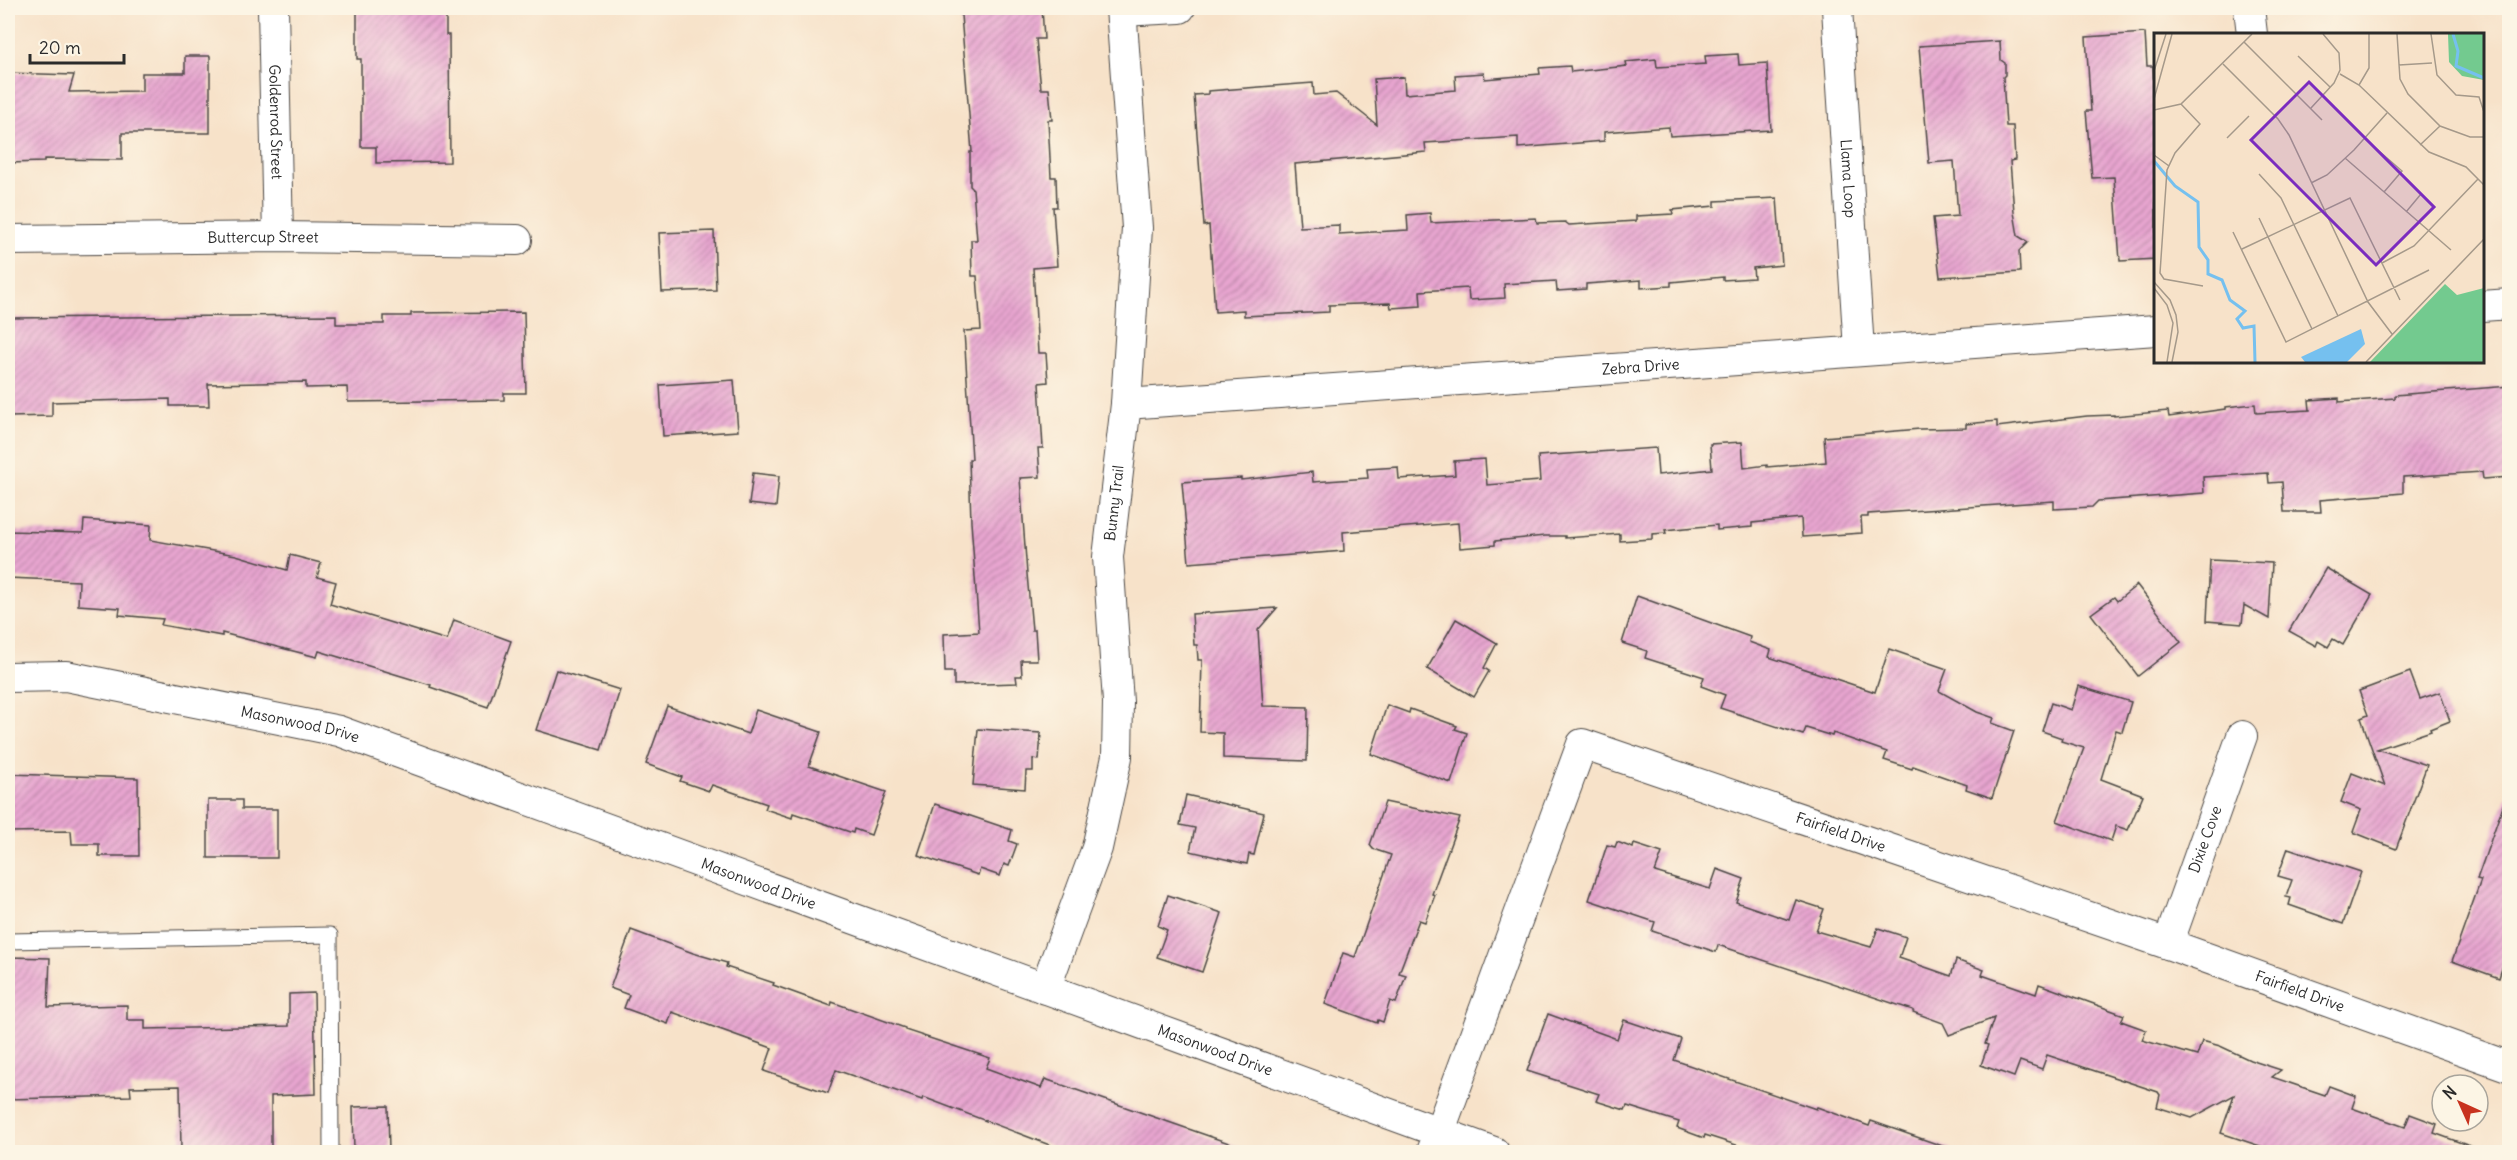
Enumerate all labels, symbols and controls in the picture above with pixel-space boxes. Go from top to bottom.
scale bar [30,27,124,65]
inset map [2154,33,2484,363]
text: 20 m [39,36,81,59]
street label: Goldenrod Street [265,64,287,180]
street label: Llama Loop [1836,139,1860,219]
street label: Buttercup Street [207,227,319,247]
street label: Zebra Drive [1601,354,1680,379]
street label: Bunny Trail [1100,464,1128,542]
street label: Masonwood Drive [239,701,362,747]
street label: Dixie Cove [2184,803,2225,875]
street label: Fairfield Drive [1793,808,1888,856]
street label: Masonwood Drive [699,854,819,913]
street label: Fairfield Drive [2253,966,2347,1016]
street label: Masonwood Drive [1155,1020,1275,1080]
north arrow [2430,1073,2490,1133]
text: N [2438,1081,2460,1103]

